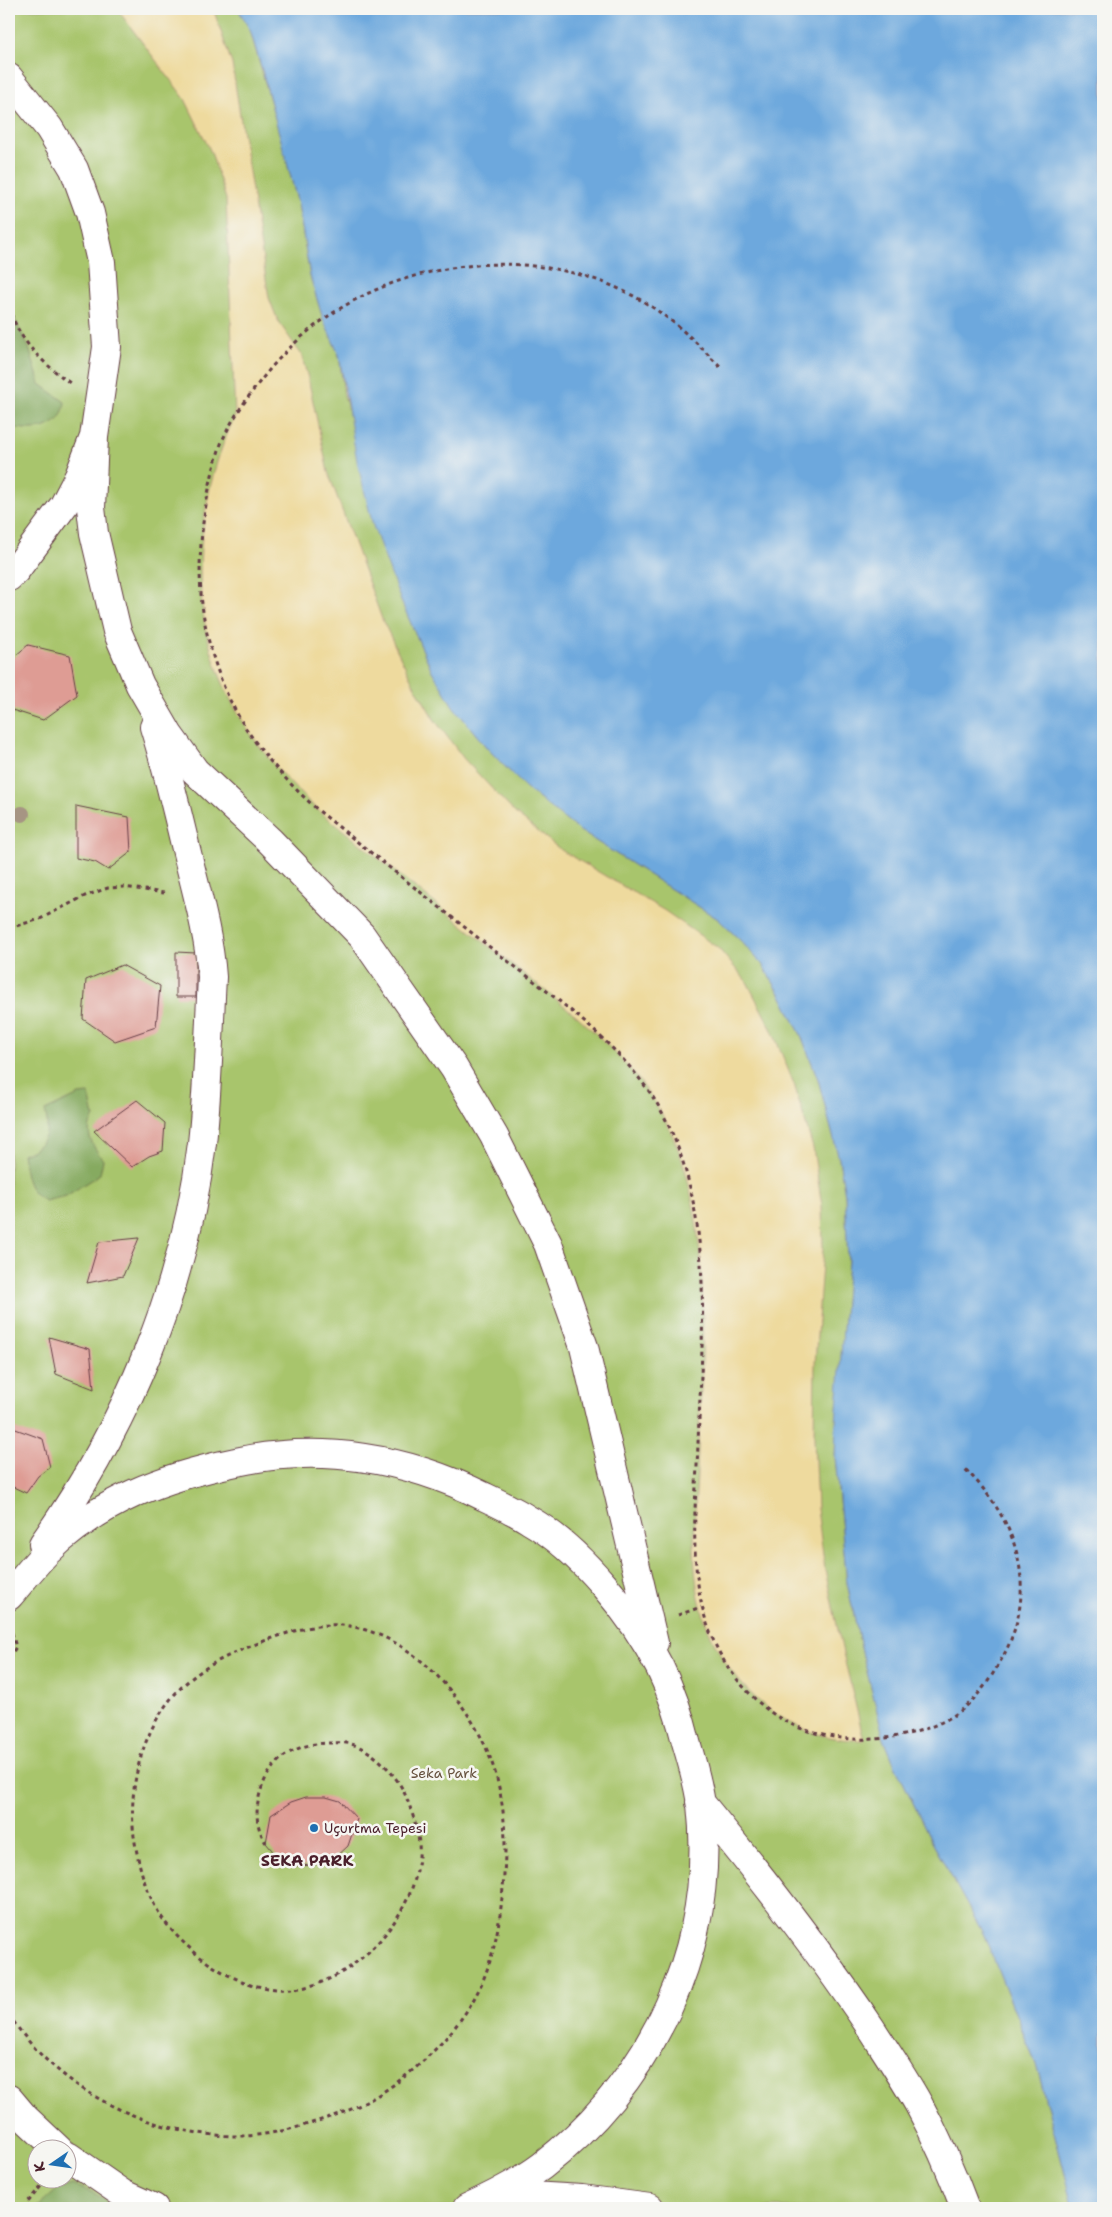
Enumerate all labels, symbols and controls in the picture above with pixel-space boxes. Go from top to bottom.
park label: Seka Park [411,1764,477,1782]
place label: Uçurtma Tepesi [324,1819,426,1837]
marker: Uçurtma Tepesi [308,1822,320,1834]
district label: SEKA PARK [261,1850,353,1871]
north arrow [28,2140,78,2190]
text: K [29,2160,49,2174]

